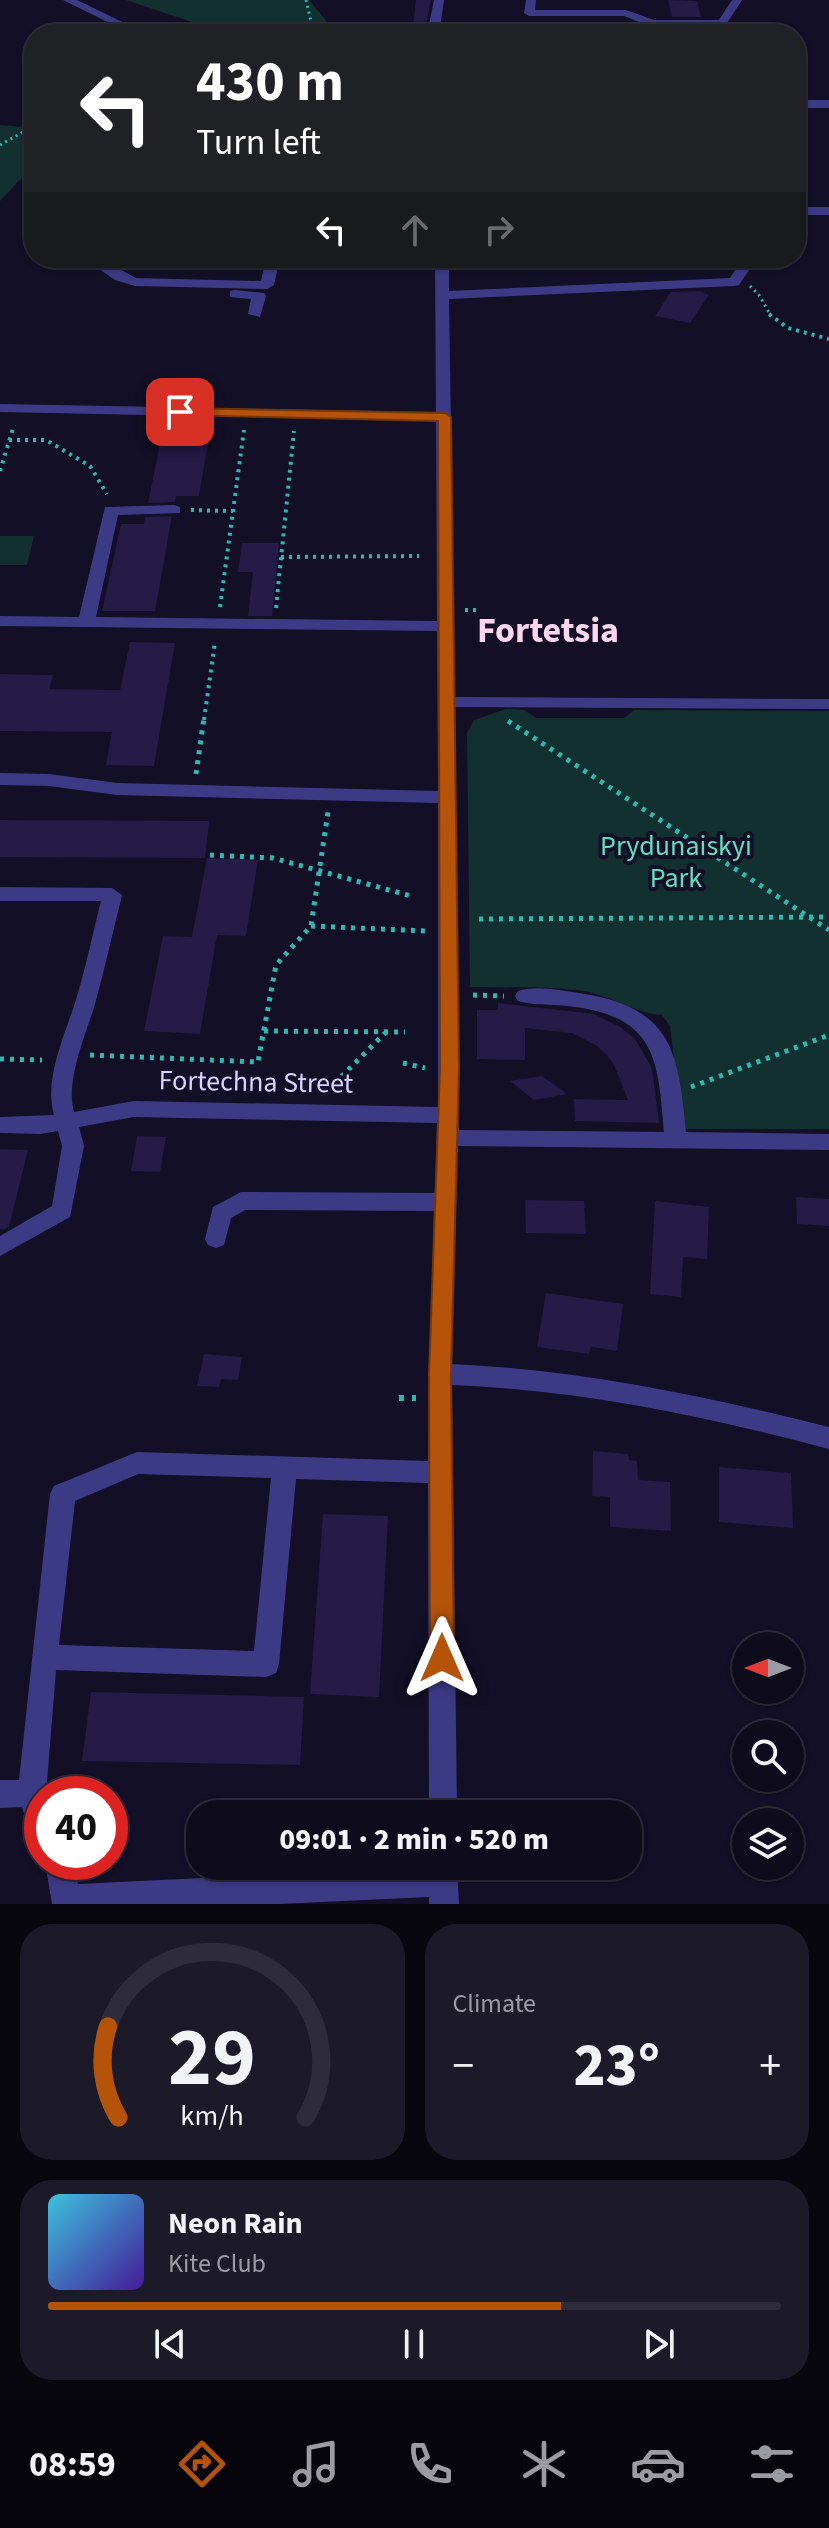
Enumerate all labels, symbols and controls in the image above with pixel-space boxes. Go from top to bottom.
text: 430 m [196,43,344,122]
icon: left [64,56,168,160]
text: Turn left [196,117,321,168]
icon: left [309,208,353,252]
icon: ahead [393,208,437,252]
icon: right [477,208,521,252]
pin [146,378,214,446]
icon: arrive [158,390,202,434]
district label: Fortetsia [477,605,619,656]
park label: Prydunaiskyi Park [600,826,752,898]
street label: Fortechna Street [158,1060,354,1104]
position arrow [400,1616,484,1700]
north arrow [732,1632,804,1704]
map controls [732,1632,804,1880]
button: search [732,1720,804,1792]
speed limit sign: 40 [24,1776,128,1880]
button: layers [732,1808,804,1880]
text: 09:01 · 2 min · 520 m [279,1818,549,1861]
text: Climate [453,1985,536,2022]
text: 29 [168,1999,256,2117]
text: 23° [574,2024,660,2109]
text: − [453,2035,474,2098]
text: + [759,2035,781,2098]
text: km/h [181,2096,244,2136]
text: Neon Rain [168,2202,303,2245]
text: Kite Club [168,2245,266,2282]
icon: previous [148,2322,192,2366]
icon: pause [392,2322,436,2366]
icon: next [637,2322,681,2366]
icon: directions [174,2436,230,2492]
icon: music [288,2436,344,2492]
icon: phone [402,2436,458,2492]
icon: climate [516,2436,572,2492]
icon: car [630,2436,686,2492]
icon: filters [744,2436,800,2492]
text: 08:59 [29,2439,116,2490]

